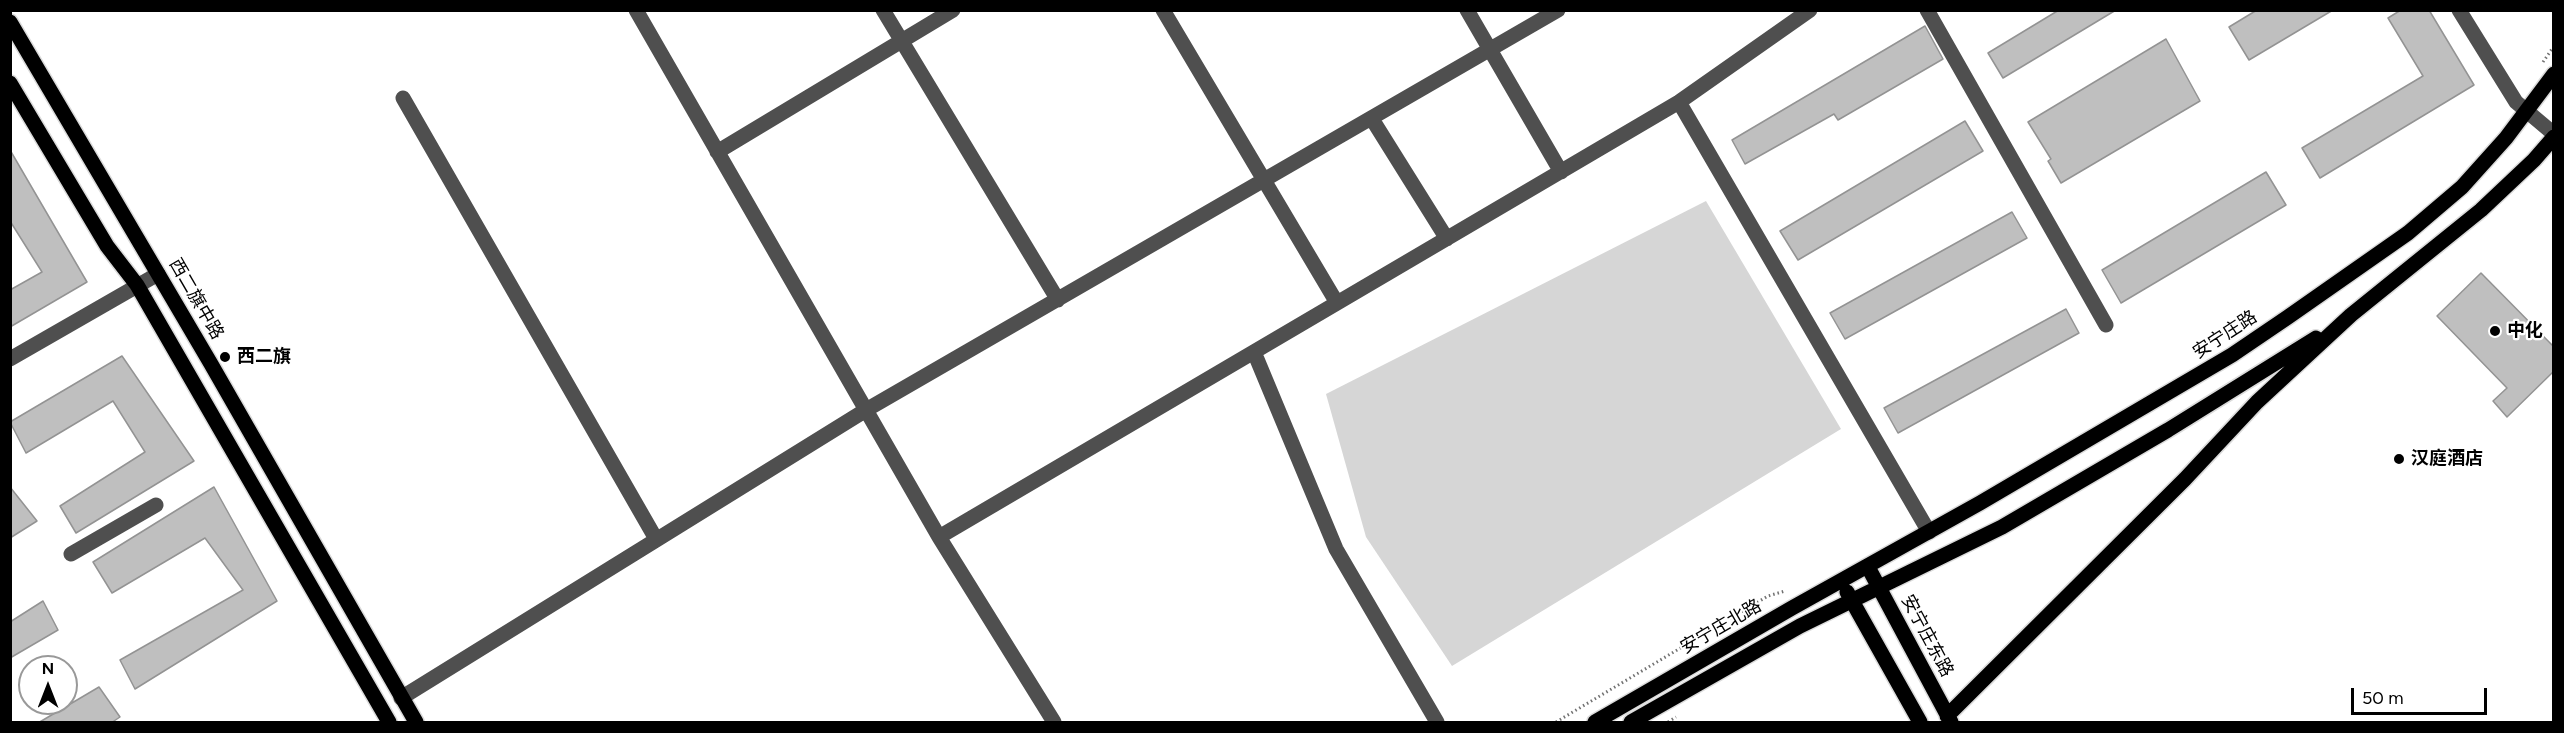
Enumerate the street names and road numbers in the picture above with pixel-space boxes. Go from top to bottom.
street label: 西二旗中路 [164,255,228,343]
street label: 安宁庄路 [2189,306,2261,364]
street label: 安宁庄东路 [1896,591,1958,681]
street label: 安宁庄北路 [1677,595,1765,659]

